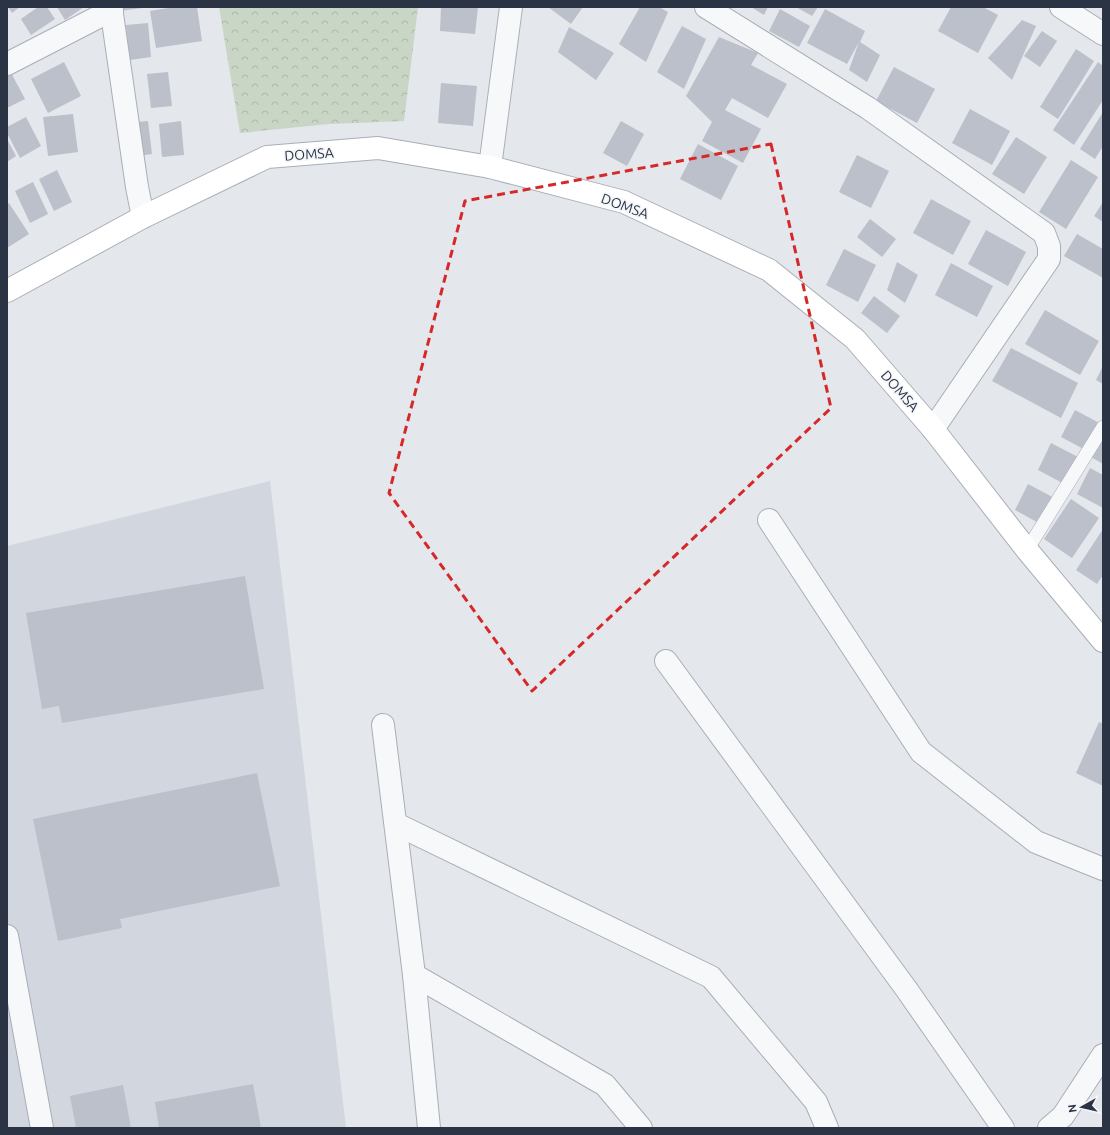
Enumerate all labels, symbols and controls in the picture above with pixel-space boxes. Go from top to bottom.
street label: DOMSA [284,144,334,164]
street label: DOMSA [599,190,651,222]
street label: DOMSA [878,367,922,415]
north arrow [1062,1087,1102,1127]
text: N [1066,1103,1079,1113]

